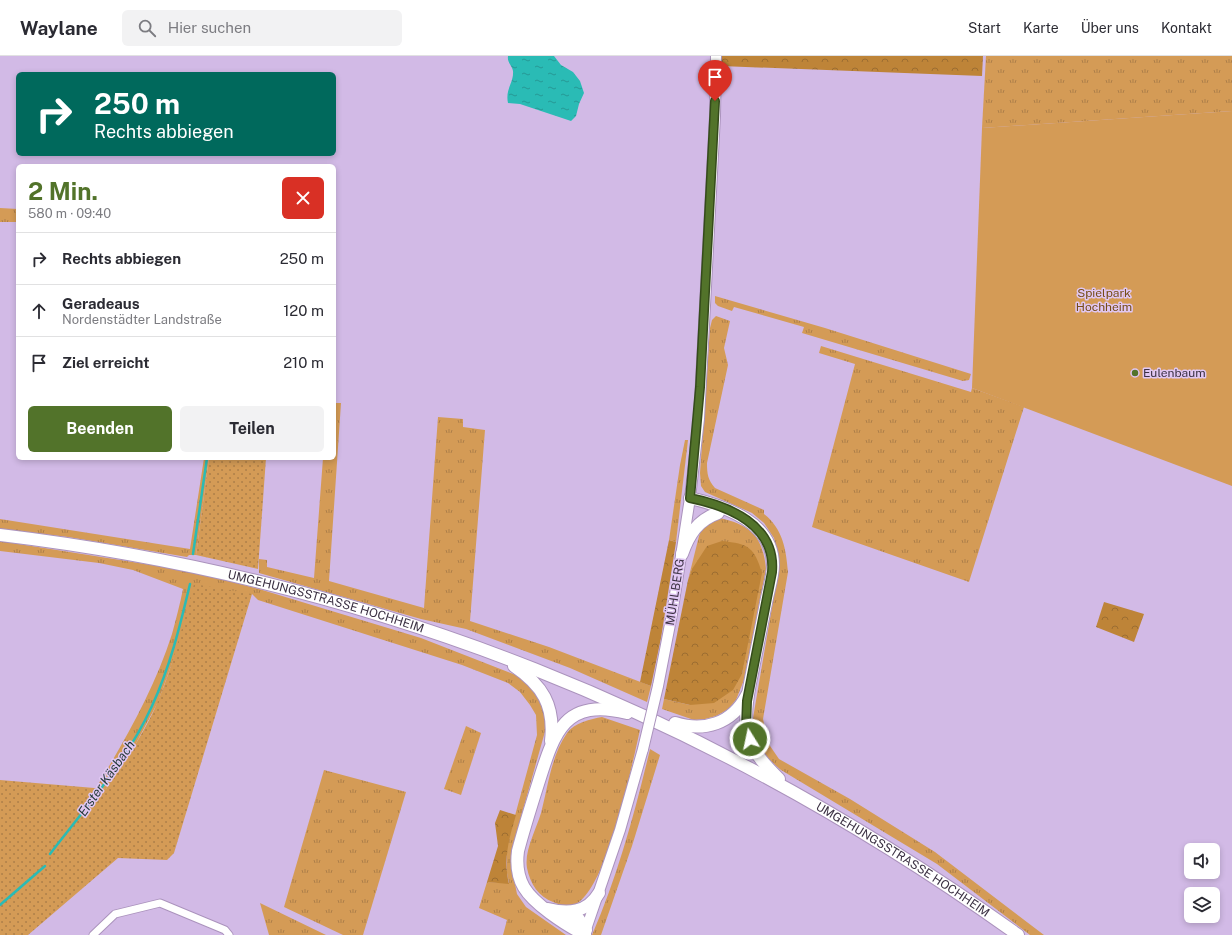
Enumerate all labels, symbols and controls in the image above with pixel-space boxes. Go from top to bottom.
search box [122,10,402,46]
text: Waylane [20,17,98,39]
icon: search [136,17,158,39]
text: Hier suchen [168,19,251,36]
text: Start [968,20,1001,36]
text: Karte [1023,20,1059,36]
text: Über uns [1081,20,1139,36]
text: Kontakt [1161,20,1212,36]
pin [698,60,732,101]
icon: arrive [704,66,726,88]
text: 250 m [94,87,180,120]
icon: right [28,88,80,140]
text: Rechts abbiegen [94,121,234,142]
text: 2 Min. [28,177,98,205]
button: close [282,177,324,219]
text: 580 m · 09:40 [28,206,111,221]
icon: right [28,248,50,270]
text: Rechts abbiegen [62,250,181,267]
text: 250 m [280,250,324,267]
park label: Spielpark Hochheim [1076,286,1132,314]
text: Geradeaus [62,295,140,312]
icon: ahead [28,300,50,322]
text: 120 m [283,302,324,319]
text: Nordenstädter Landstraße [62,312,222,327]
icon: arrive [28,352,50,374]
text: Ziel erreicht [62,354,149,371]
text: 210 m [283,354,324,371]
place label: Eulenbaum [1143,366,1206,380]
marker: Eulenbaum [1130,368,1140,378]
button: Beenden [28,406,172,452]
button: Teilen [180,406,324,452]
street label: MÜHLBERG [663,558,687,626]
street label: UMGEHUNGSSTRASSE HOCHHEIM [226,568,426,636]
position arrow [729,718,771,760]
water label: Erster Käsbach [75,738,138,819]
street label: UMGEHUNGSSTRASSE HOCHHEIM [813,799,992,920]
map controls [1184,843,1220,923]
button: sound [1184,843,1220,879]
button: layers [1184,887,1220,923]

